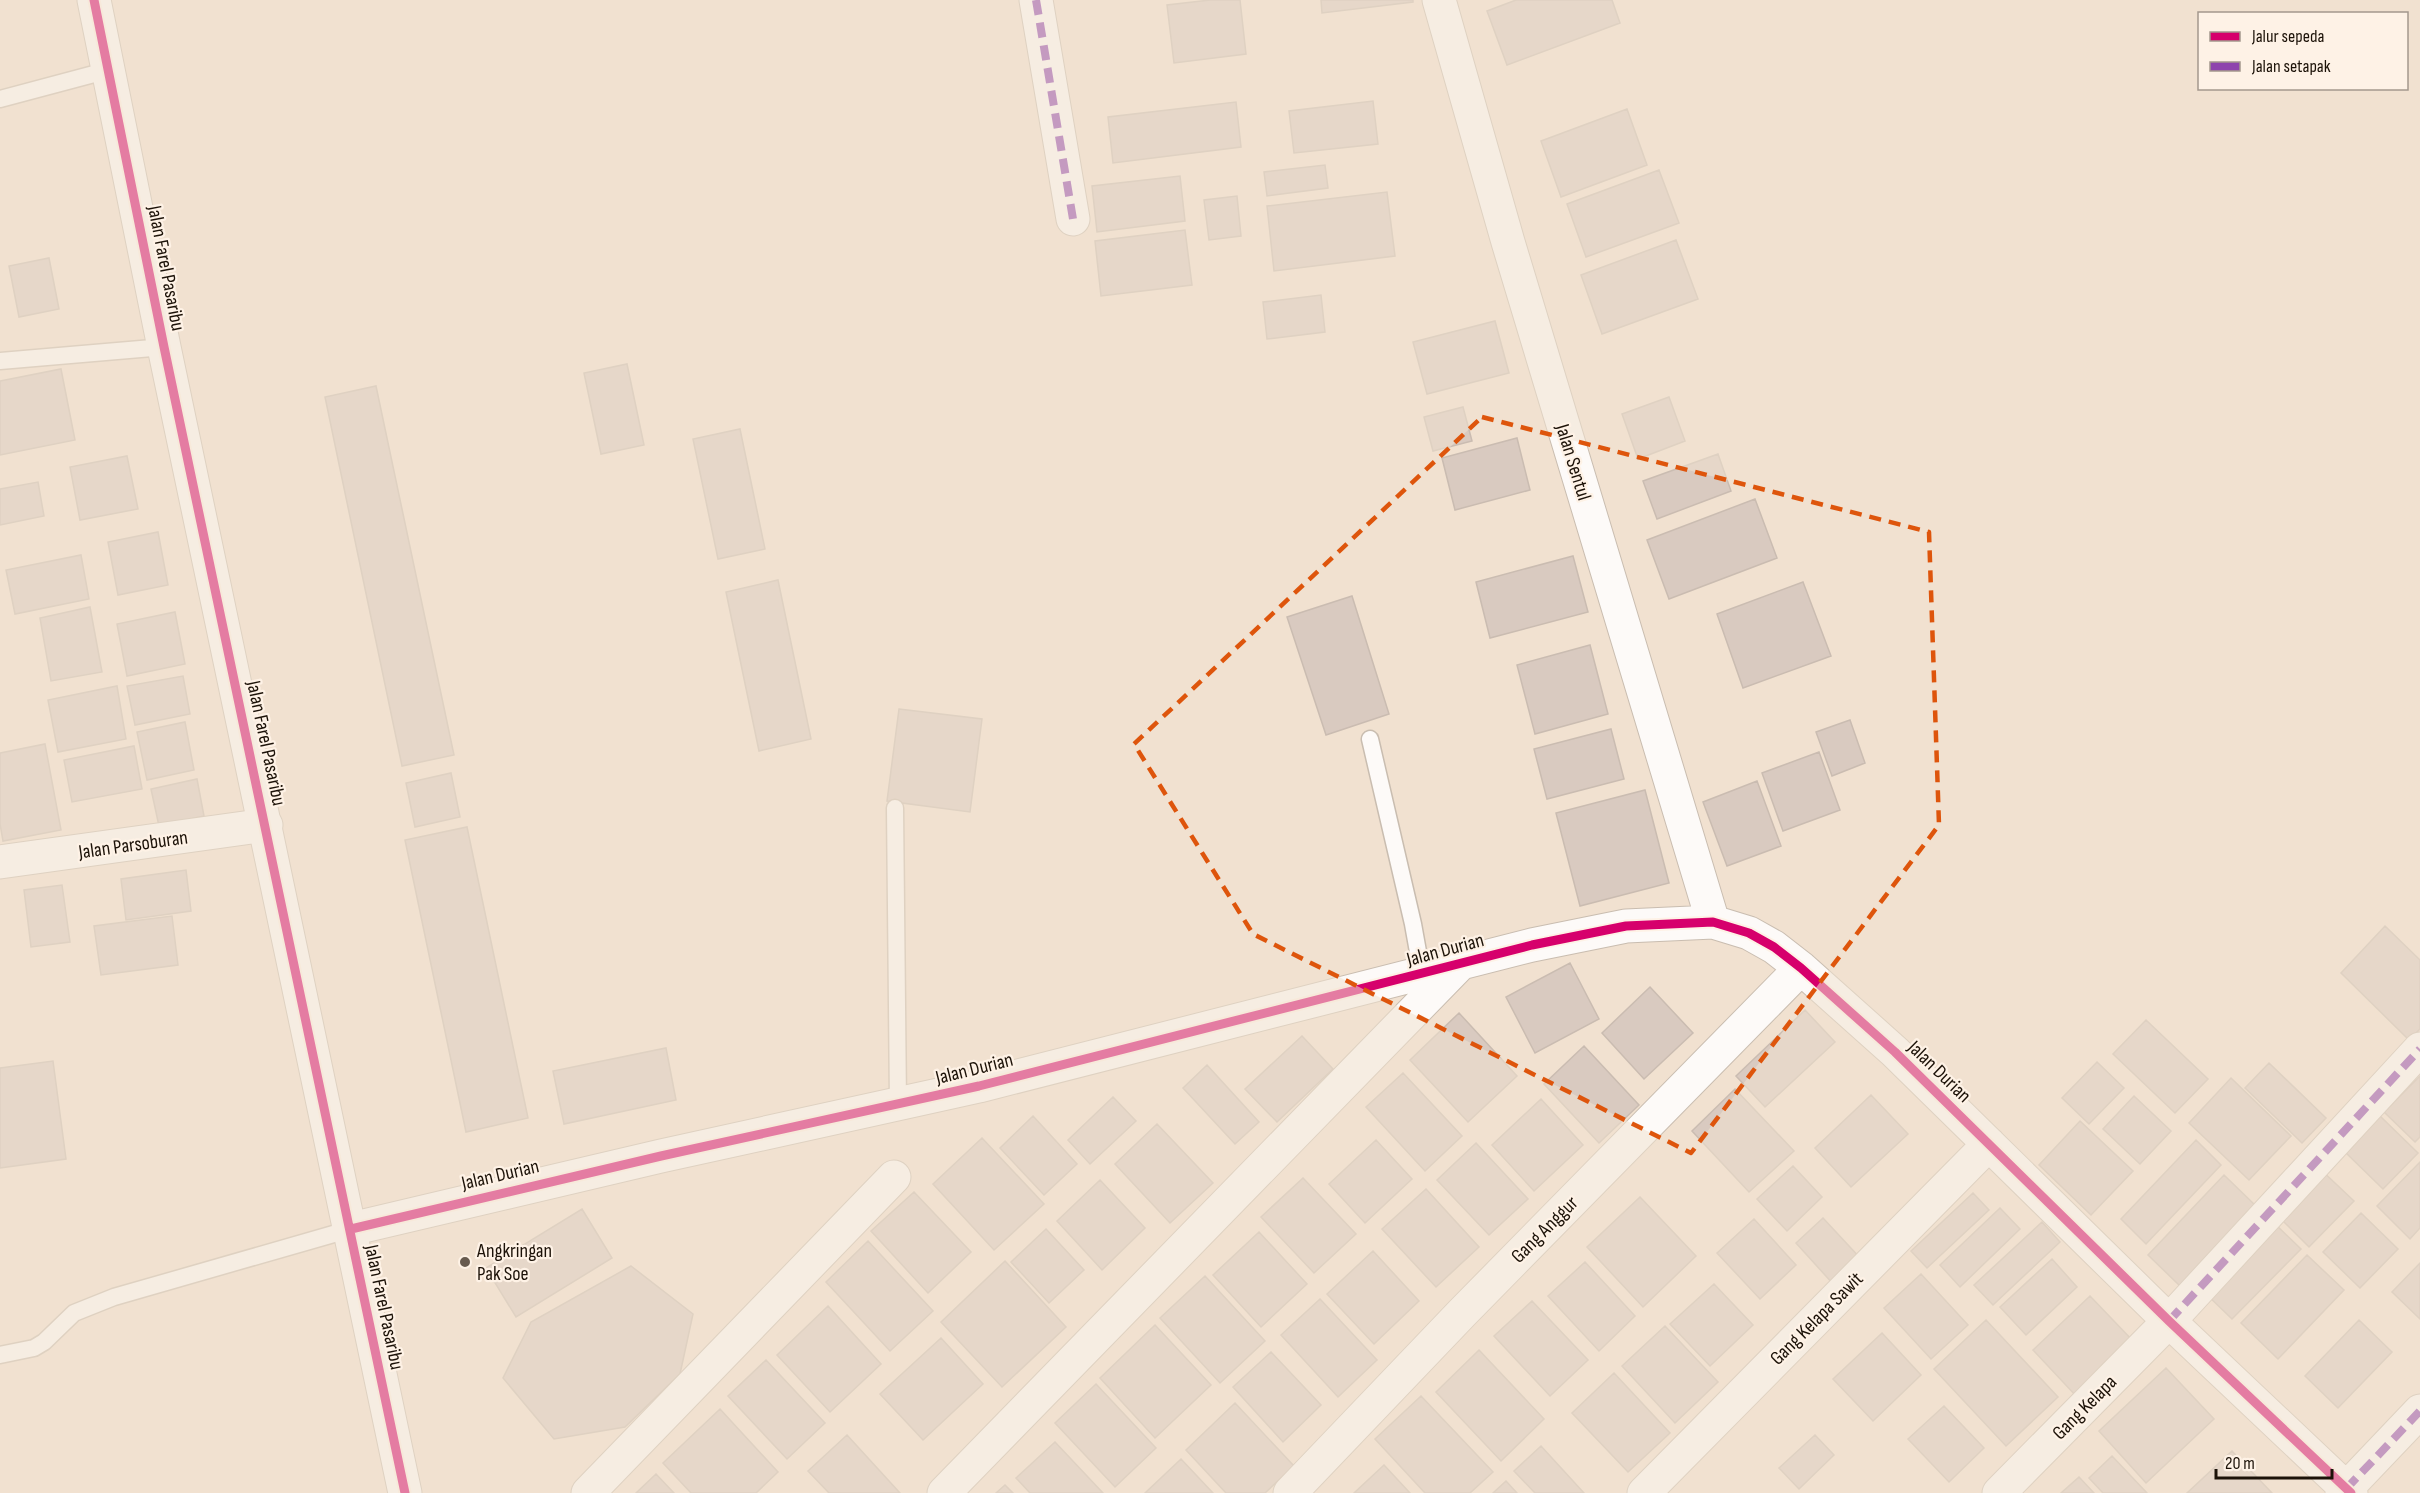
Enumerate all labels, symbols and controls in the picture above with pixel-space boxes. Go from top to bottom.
legend [2198,12,2408,90]
text: Jalur sepeda [2251,26,2324,47]
text: Jalan setapak [2251,56,2331,77]
street label: Jalan Farel Pasaribu [142,203,190,333]
street label: Jalan Sentul [1550,420,1596,503]
street label: Jalan Farel Pasaribu [241,678,291,808]
street label: Jalan Parsoburan [76,825,189,865]
street label: Jalan Durian [1403,928,1486,972]
street label: Jalan Durian [1902,1035,1976,1108]
street label: Jalan Durian [932,1048,1015,1090]
street label: Jalan Durian [458,1154,541,1196]
street label: Gang Anggur [1506,1191,1583,1268]
place label: Angkringan Pak Soe [476,1239,552,1286]
street label: Jalan Farel Pasaribu [359,1242,409,1372]
marker: Angkringan Pak Soe [458,1255,472,1269]
street label: Gang Kelapa Sawit [1765,1267,1868,1370]
street label: Gang Kelapa [2047,1370,2122,1445]
scale bar [2216,1442,2332,1480]
text: 20 m [2225,1453,2255,1474]

